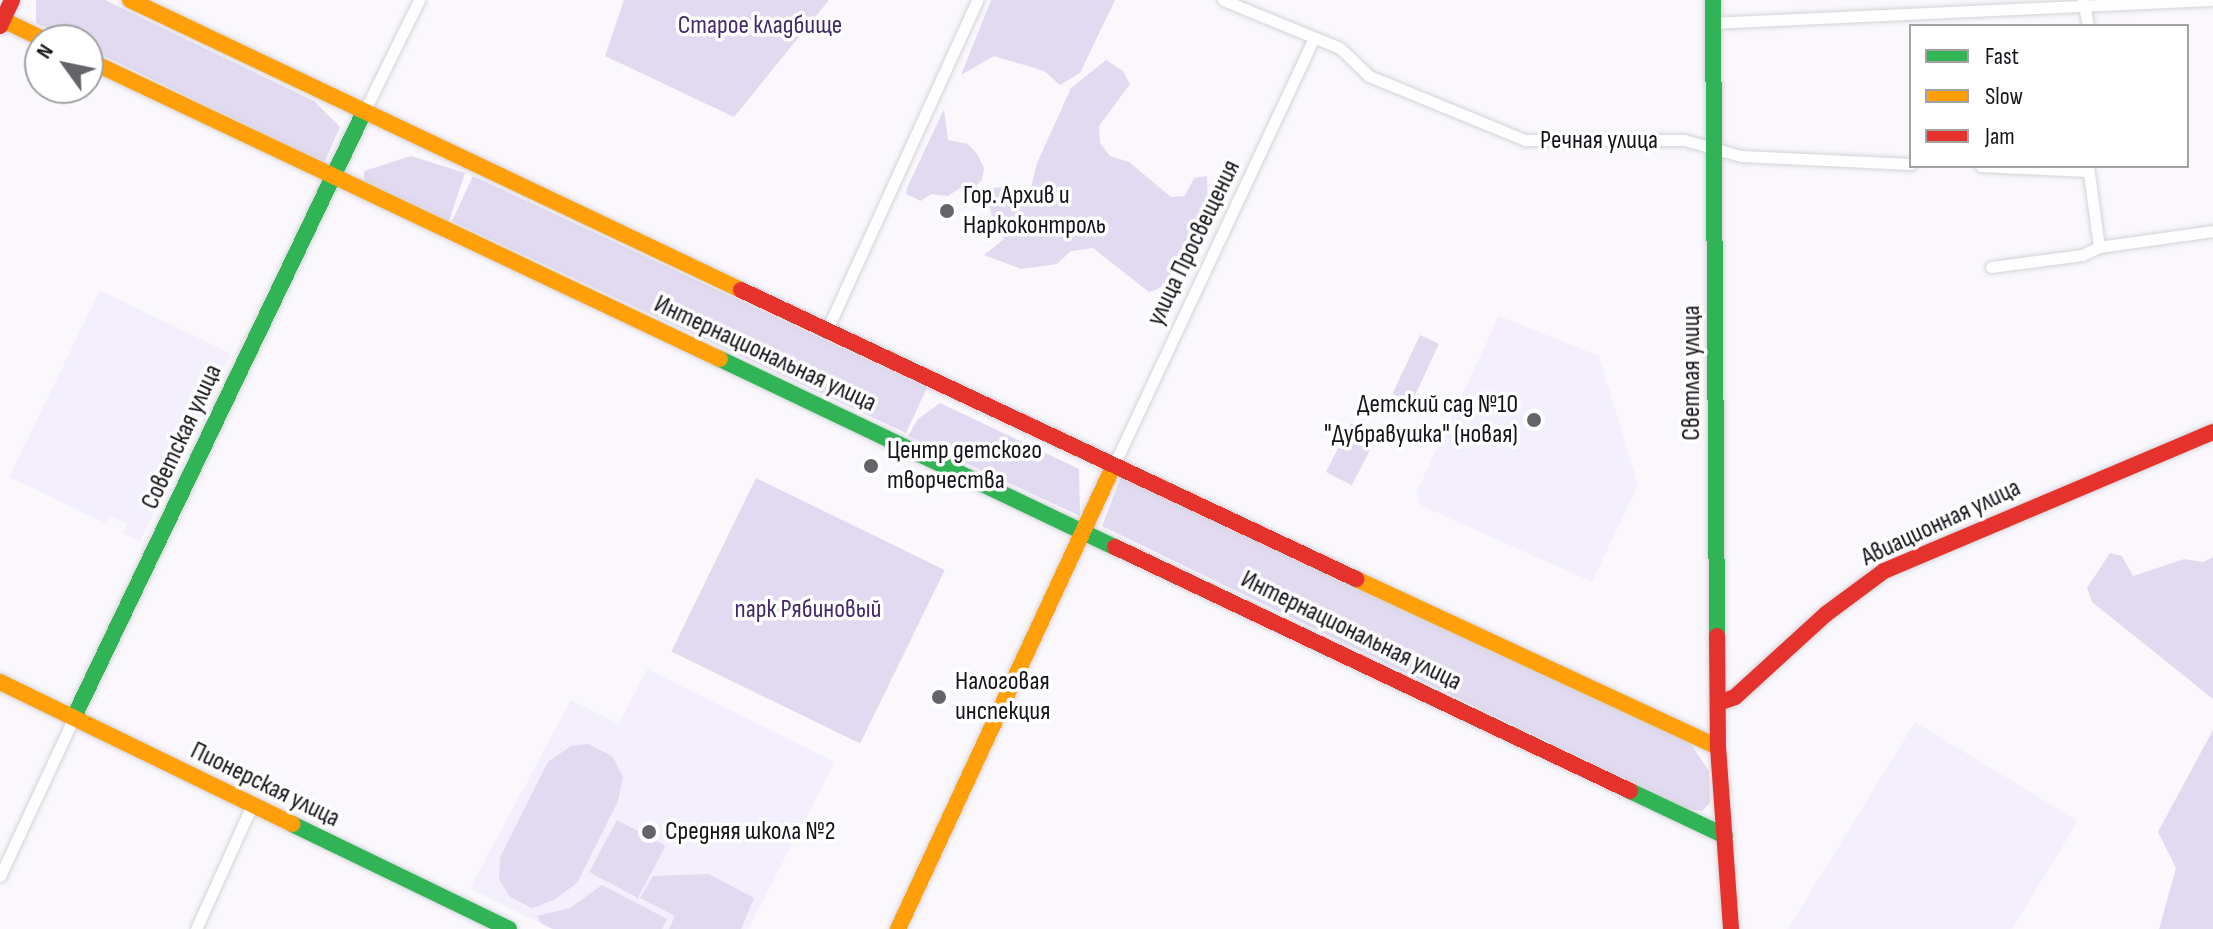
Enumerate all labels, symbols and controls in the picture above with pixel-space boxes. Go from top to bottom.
park label: Старое кладбище [678,10,842,42]
north arrow [24,24,104,104]
legend [1909,24,2189,168]
text: N [31,39,60,64]
text: Fast [1985,42,2019,71]
text: Slow [1985,82,2023,111]
text: Jam [1985,122,2015,151]
street label: Речная улица [1540,125,1658,157]
street label: улица Просвещения [1140,155,1248,331]
place label: Гор. Архив и Наркоконтроль [963,180,1106,242]
marker: Гор. Архив и Наркоконтроль [938,202,956,220]
street label: Интернациональная улица [649,289,881,419]
street label: Светлая улица [1676,305,1708,441]
street label: Советская улица [135,360,229,514]
place label: Детский сад №10 "Дубравушка" (новая) [1324,389,1518,450]
marker: Детский сад №10 "Дубравушка" (новая) [1525,411,1543,429]
place label: Центр детского творчества [887,435,1042,496]
marker: Центр детского творчества [862,457,880,475]
street label: Авиационная улица [1856,473,2026,573]
street label: Интернациональная улица [1236,564,1466,698]
park label: парк Рябиновый [735,594,881,626]
place label: Налоговая инспекция [955,666,1050,728]
marker: Налоговая инспекция [930,688,948,706]
street label: Пионерская улица [185,735,345,835]
place label: Средняя школа №2 [665,816,836,848]
marker: Средняя школа №2 [640,823,658,841]

